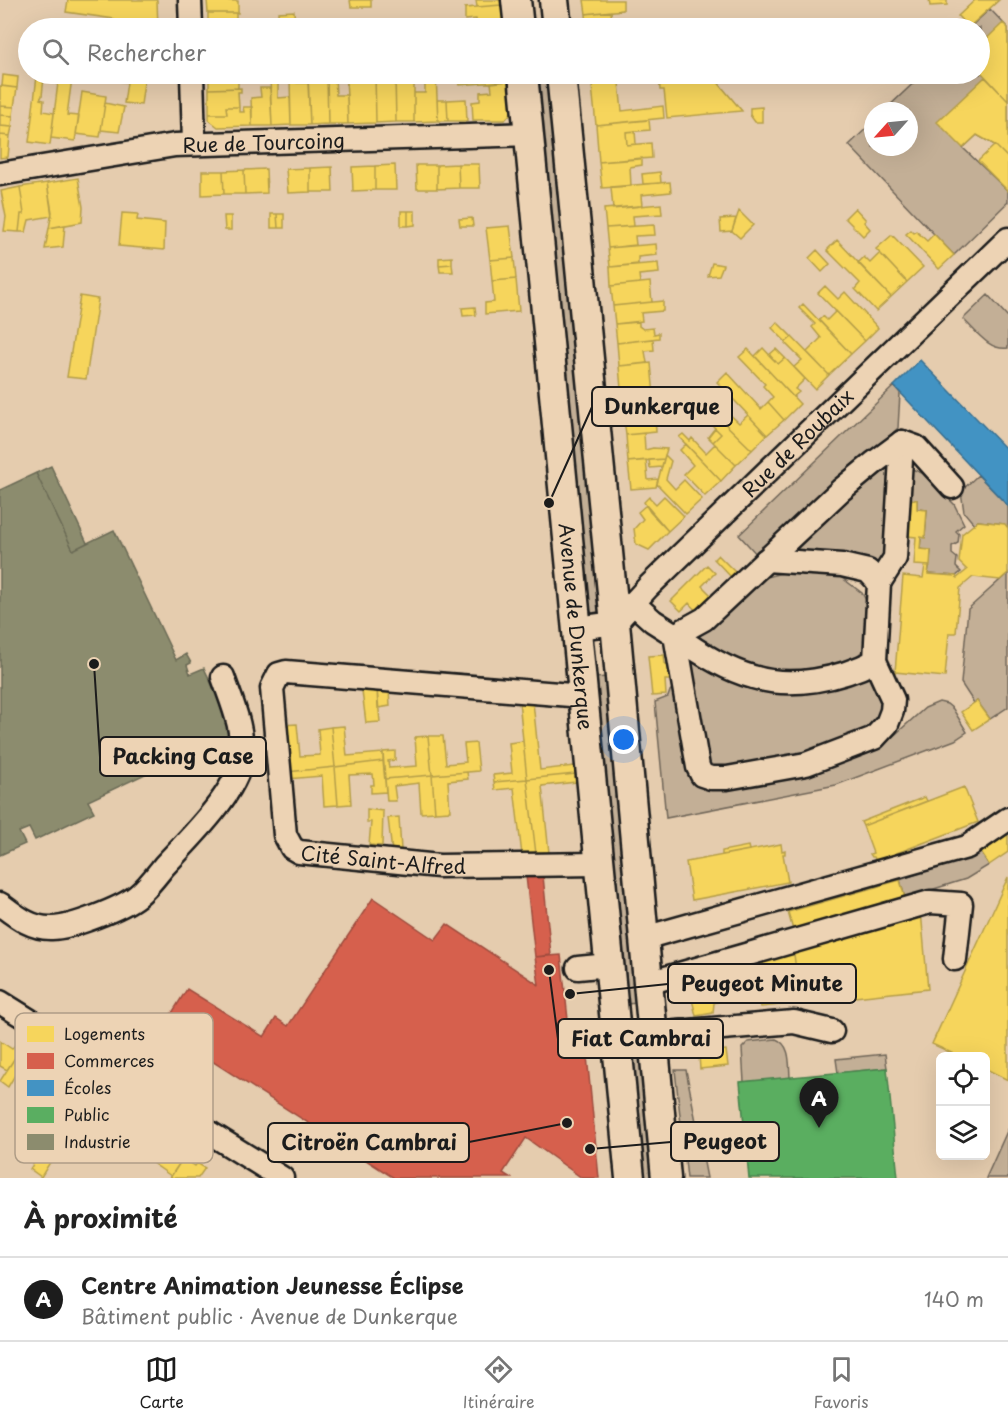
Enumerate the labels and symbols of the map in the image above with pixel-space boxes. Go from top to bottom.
north arrow [864,102,918,156]
street label: Rue de Tourcoing [182,125,345,160]
street label: Rue de Roubaix [735,381,860,504]
callout: Dunkerque [592,387,732,426]
text: Dunkerque [604,389,720,421]
street label: Avenue de Dunkerque [552,522,602,731]
your location [609,725,638,754]
callout: Packing Case [100,737,266,776]
text: Packing Case [112,739,254,771]
street label: Cité Saint-Alfred [299,837,466,881]
callout: Peugeot Minute [668,964,856,1003]
text: Peugeot Minute [681,966,843,998]
legend [15,1013,213,1163]
callout: Fiat Cambrai [558,1019,723,1058]
text: Logements [64,1021,145,1045]
text: Fiat Cambrai [571,1021,711,1053]
text: Commerces [64,1048,154,1072]
text: Écoles [64,1075,111,1099]
pin: A [800,1078,838,1128]
text: Public [64,1102,109,1126]
callout: Peugeot [671,1122,779,1161]
callout: Citroën Cambrai [268,1123,469,1162]
text: Peugeot [683,1124,767,1156]
text: Citroën Cambrai [281,1125,457,1157]
text: Industrie [64,1129,131,1153]

